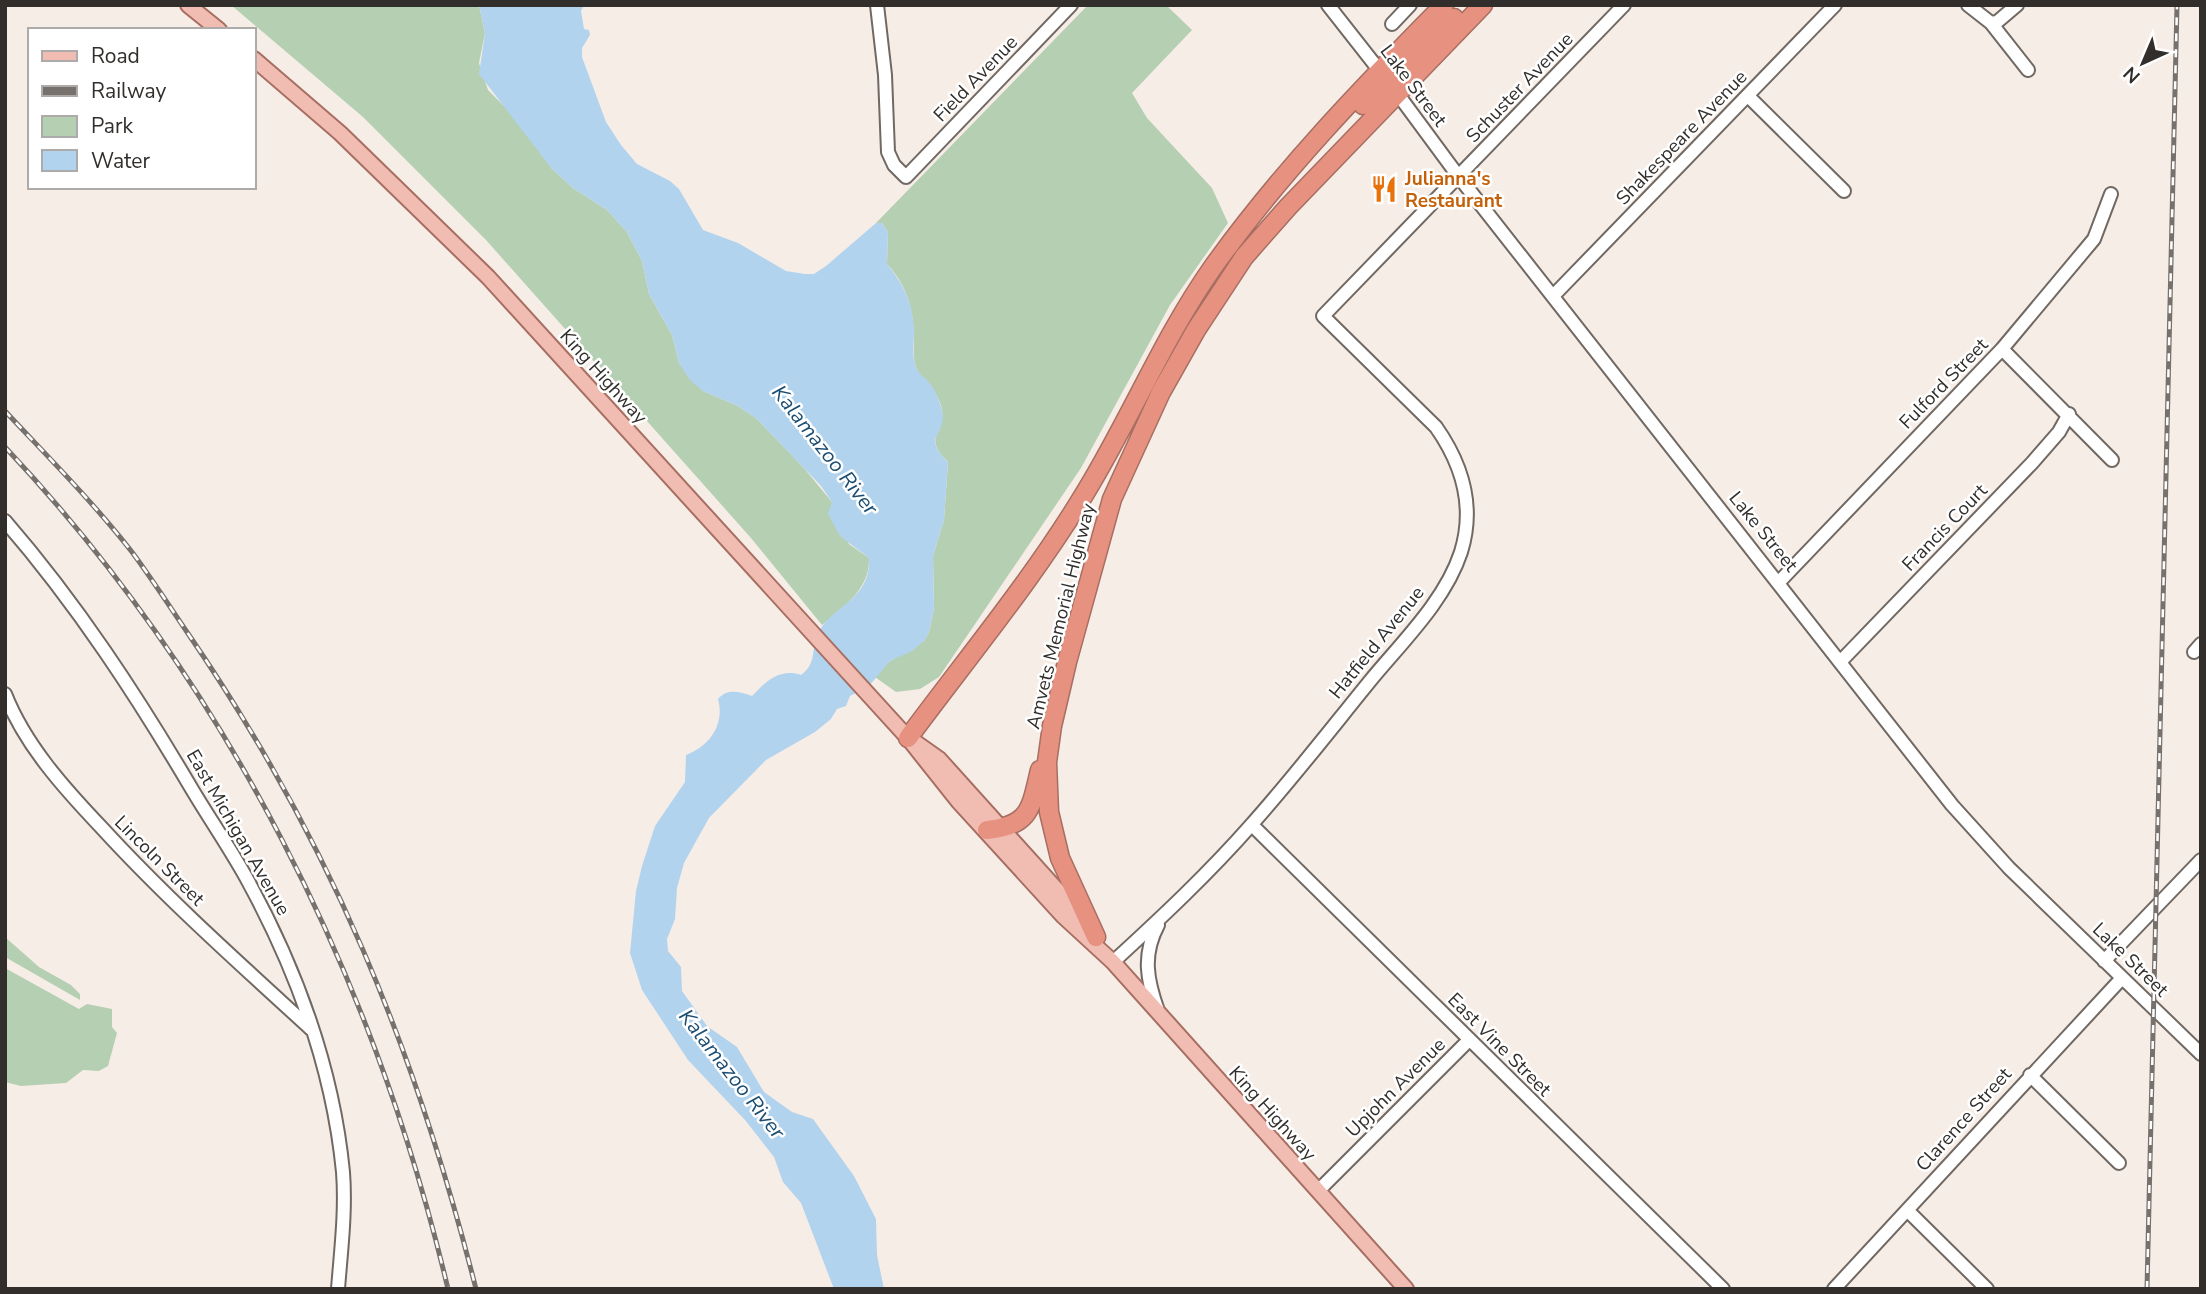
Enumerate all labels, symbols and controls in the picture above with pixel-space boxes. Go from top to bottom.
street label: Schuster Avenue [1460,27,1579,149]
legend [28,28,256,189]
north arrow [2108,28,2178,98]
street label: Field Avenue [928,30,1024,128]
street label: Lake Street [1374,39,1453,132]
text: Road [91,42,140,70]
text: N [2118,60,2146,89]
street label: Shakespeare Avenue [1610,64,1753,211]
text: Railway [91,77,166,105]
text: Park [91,112,133,140]
text: Water [91,147,150,175]
place label: Julianna's Restaurant [1404,166,1503,214]
restaurant icon: Julianna's Restaurant [1369,174,1399,204]
street label: King Highway [554,324,653,430]
street label: Fulford Street [1894,332,1994,435]
water label: Kalamazoo River [766,379,885,521]
street label: Francis Court [1896,478,1993,577]
street label: Lake Street [1723,486,1804,578]
street label: Amvets Memorial Highway [1020,500,1102,732]
street label: Hatfield Avenue [1323,581,1430,704]
street label: East Michigan Avenue [180,745,296,920]
street label: Lincoln Street [108,810,210,912]
street label: Lake Street [2087,917,2174,1003]
street label: East Vine Street [1442,987,1557,1102]
water label: Kalamazoo River [673,1003,792,1145]
street label: Upjohn Avenue [1340,1032,1451,1143]
street label: King Highway [1223,1061,1322,1167]
street label: Clarence Street [1910,1062,2018,1177]

